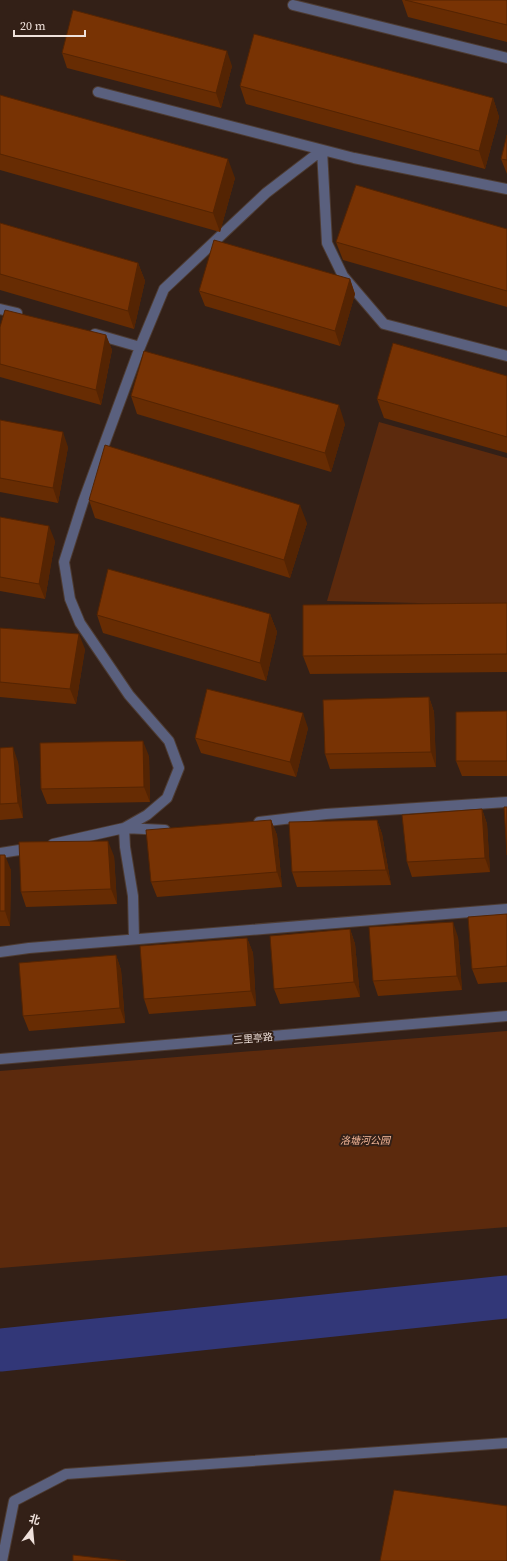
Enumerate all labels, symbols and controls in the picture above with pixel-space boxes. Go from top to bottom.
scale bar [14,12,85,38]
text: 20 m [20,18,46,34]
street label: 三里亭路 [233,1030,274,1047]
park label: 洛塘河公园 [340,1134,392,1147]
north arrow [12,1509,52,1549]
text: 北 [27,1511,42,1529]

